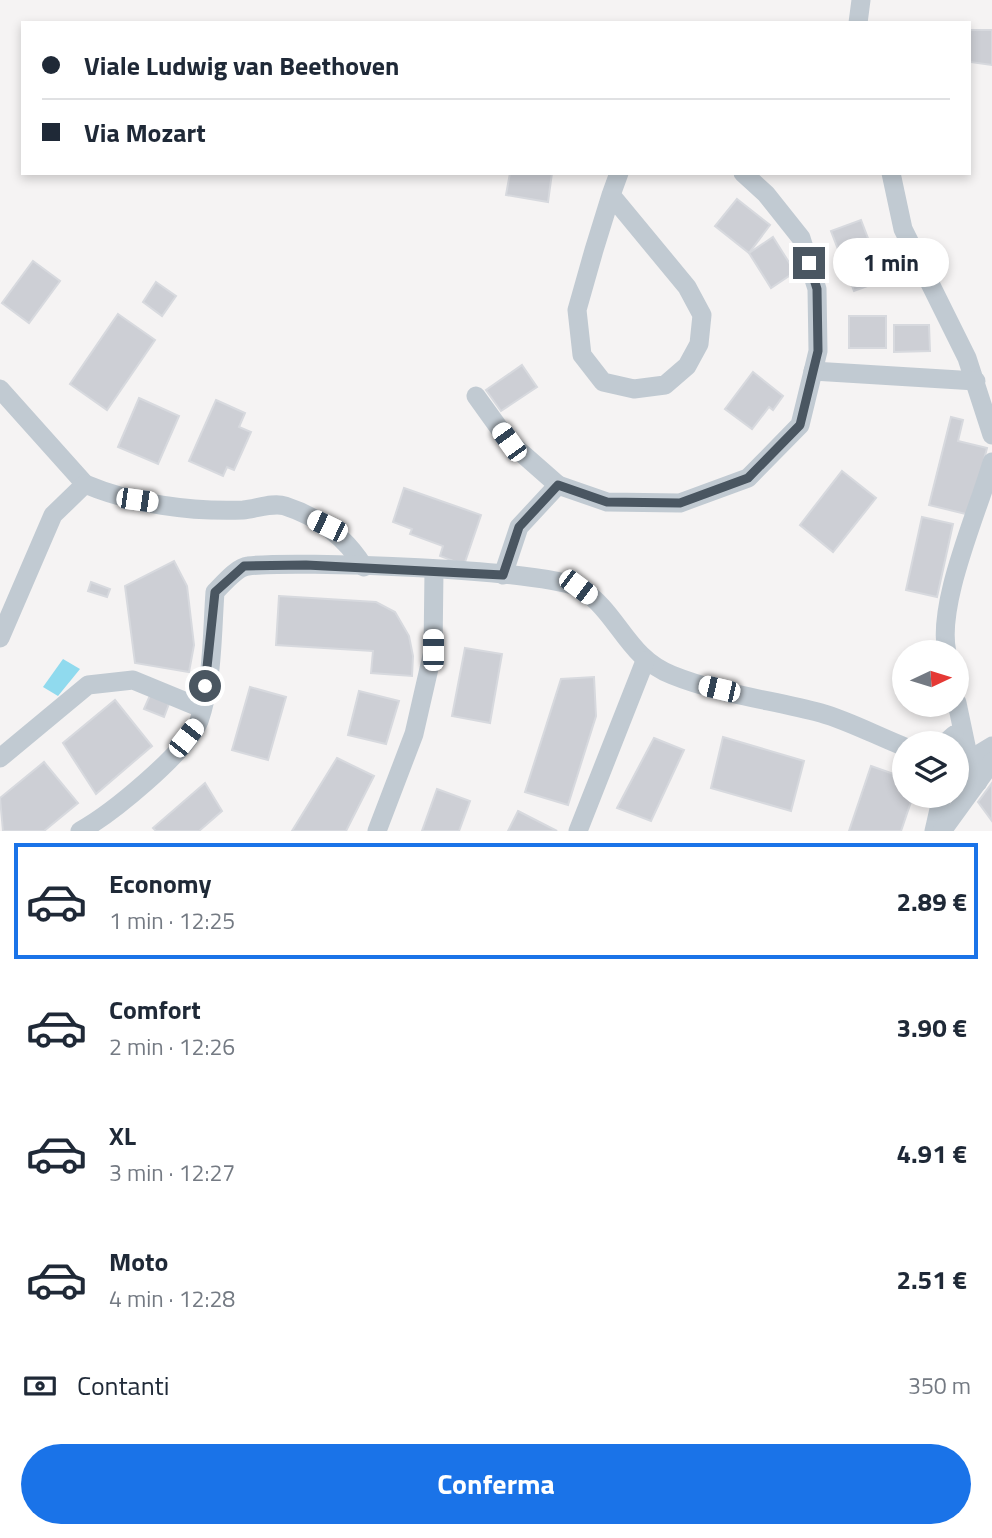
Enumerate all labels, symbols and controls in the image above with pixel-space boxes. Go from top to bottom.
text: Viale Ludwig van Beethoven [84,46,399,85]
text: Via Mozart [84,113,206,152]
callout: 1 min [834,238,949,288]
text: 1 min [863,245,919,280]
route end [793,247,825,279]
car [489,419,530,465]
car [115,487,160,513]
car [304,507,351,545]
car [555,566,602,608]
car [423,629,444,671]
north arrow [892,640,970,718]
map controls [892,640,969,808]
route start [189,670,221,702]
car [697,674,742,704]
car [165,715,208,761]
button: layers [892,731,969,808]
text: Economy [109,864,211,903]
icon: car [25,870,88,933]
text: 2.89 € [896,882,967,921]
text: 1 min · 12:25 [109,903,235,938]
text: Comfort [109,990,201,1029]
icon: car [25,996,88,1059]
text: 3.90 € [896,1008,967,1047]
text: 2 min · 12:26 [109,1029,235,1064]
text: XL [109,1116,136,1155]
icon: car [25,1122,88,1185]
text: 4.91 € [896,1134,967,1173]
text: 3 min · 12:27 [109,1155,235,1190]
text: Moto [109,1242,168,1281]
icon: car [25,1248,88,1311]
text: 2.51 € [896,1260,967,1299]
text: 4 min · 12:28 [109,1281,235,1316]
text: Contanti [77,1366,169,1405]
icon: cash [21,1367,59,1405]
text: 350 m [908,1368,971,1403]
button: Conferma [21,1444,971,1524]

